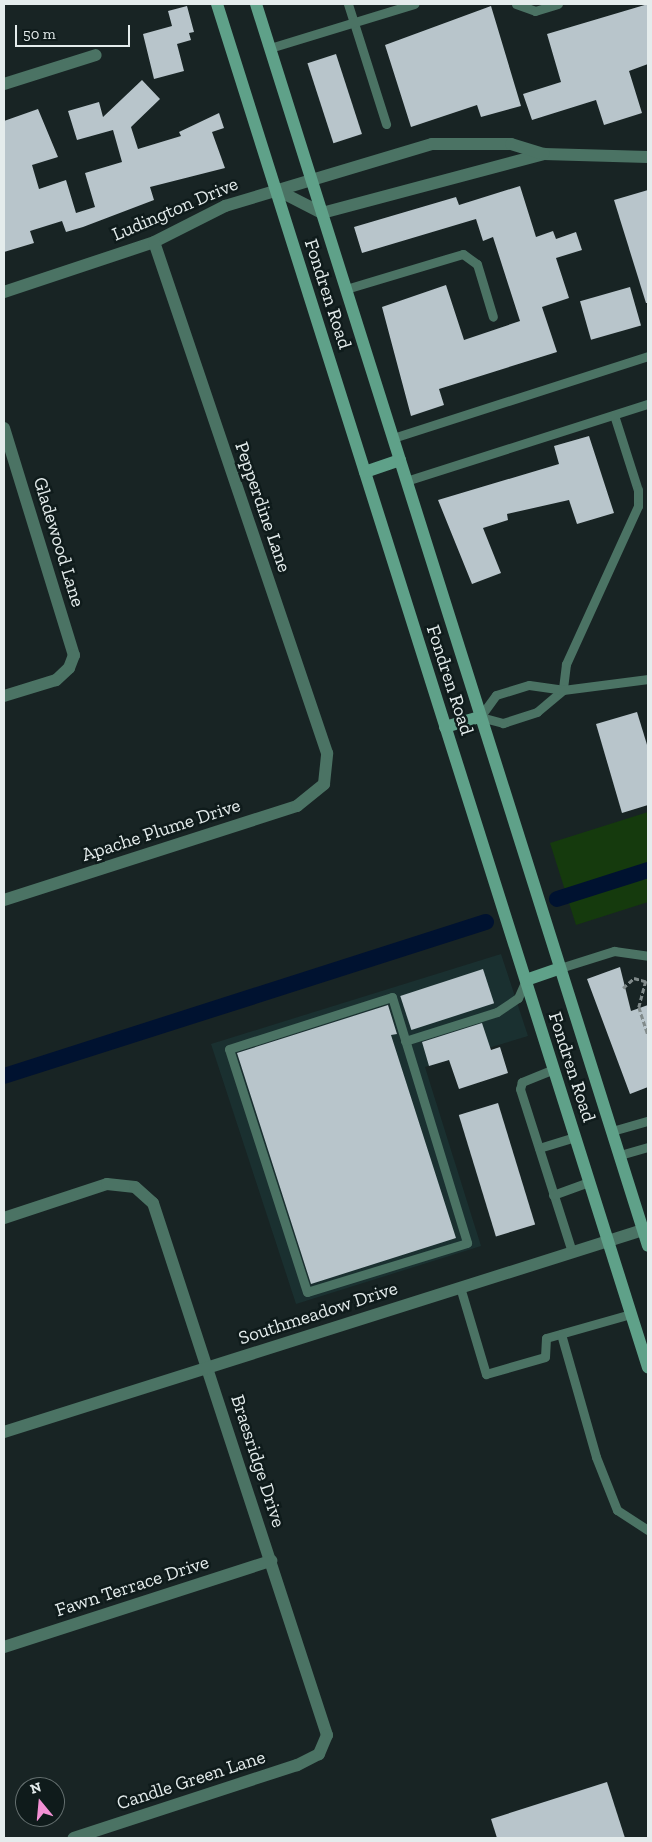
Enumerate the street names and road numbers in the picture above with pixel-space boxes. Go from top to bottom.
street label: Ludington Drive [109,172,241,246]
street label: Fondren Road [300,236,356,352]
street label: Pepperdine Lane [230,439,296,575]
street label: Gladewood Lane [28,474,90,610]
street label: Fondren Road [422,622,478,738]
street label: Apache Plume Drive [79,794,243,866]
street label: Fondren Road [544,1009,600,1125]
street label: Southmeadow Drive [235,1276,401,1350]
street label: Braesridge Drive [226,1392,290,1530]
street label: Fawn Terrace Drive [52,1550,212,1622]
street label: Candle Green Lane [114,1745,268,1815]

